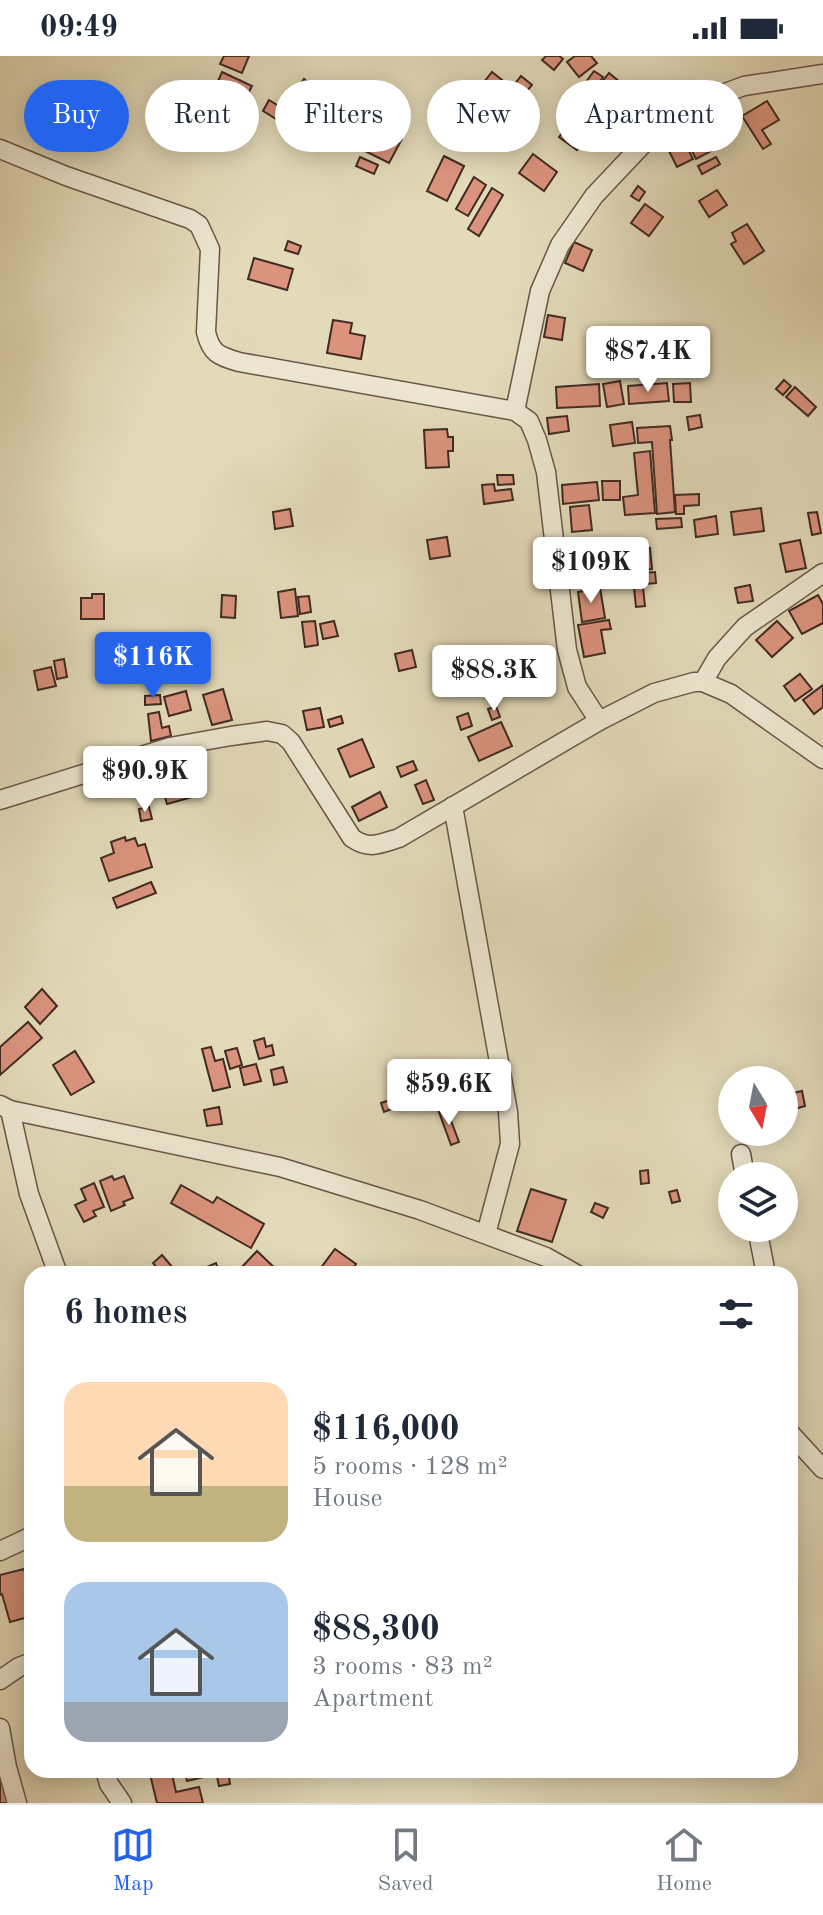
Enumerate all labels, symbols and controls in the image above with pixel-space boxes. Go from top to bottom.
text: 09:49 [40,13,118,43]
chip: Buy [24,80,129,152]
chip: Rent [145,80,259,152]
chip: Filters [275,80,411,152]
chip: New [427,80,540,152]
chip: Apartment [556,80,743,152]
pin: $87.4K [583,326,713,394]
text: $87.4K [604,339,692,365]
pin: $109K [535,537,647,605]
text: $109K [551,550,631,576]
pin: $116K [97,632,209,700]
text: $116K [113,645,193,671]
pin: $88.3K [429,645,559,713]
text: $88.3K [450,658,538,684]
pin: $90.9K [80,746,210,814]
text: $90.9K [101,759,189,785]
pin: $59.6K [384,1059,514,1127]
north arrow [718,1066,798,1146]
map controls [718,1066,798,1242]
text: $59.6K [405,1072,493,1098]
button: layers [718,1162,798,1242]
icon: filters [714,1292,758,1336]
text: 6 homes [64,1297,187,1331]
text: $116,000 [312,1413,460,1447]
icon: home [128,1414,224,1510]
text: 5 rooms · 128 m² [312,1454,508,1480]
text: House [312,1486,383,1512]
text: $88,300 [312,1613,440,1647]
icon: home [128,1614,224,1710]
text: 3 rooms · 83 m² [312,1654,493,1680]
text: Apartment [312,1686,434,1712]
tab: Map [111,1823,155,1898]
tab: Saved [378,1823,434,1898]
tab: Home [656,1823,712,1898]

